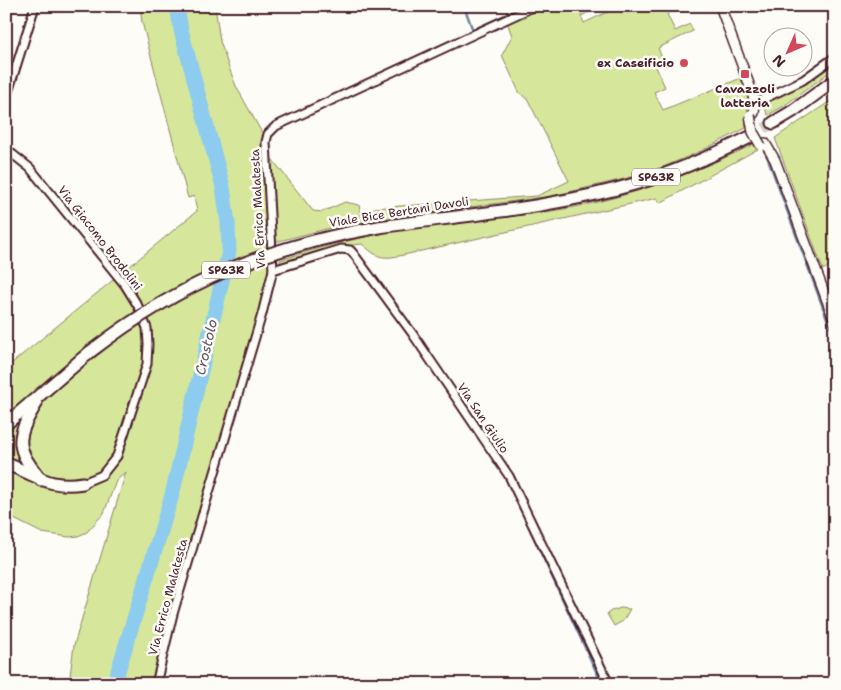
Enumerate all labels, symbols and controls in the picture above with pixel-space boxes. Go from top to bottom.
north arrow [764,28,814,78]
text: N [769,51,789,71]
place label: ex Caseificio [597,55,674,71]
marker: ex Caseificio [678,57,690,69]
marker: Cavazzoli latteria [739,68,751,80]
place label: Cavazzoli latteria [715,81,775,111]
street label: Via Errico Malatesta [247,148,269,269]
road number: SP63R [632,168,680,186]
street label: Via Giacomo Brodolini [54,182,146,294]
street label: Viale Bice Bertani Davoli [328,193,470,231]
road number: SP63R [202,262,250,278]
water label: Crostolo [191,317,221,377]
street label: Via San Giulio [454,380,512,456]
street label: Via Errico Malatesta [145,536,191,657]

